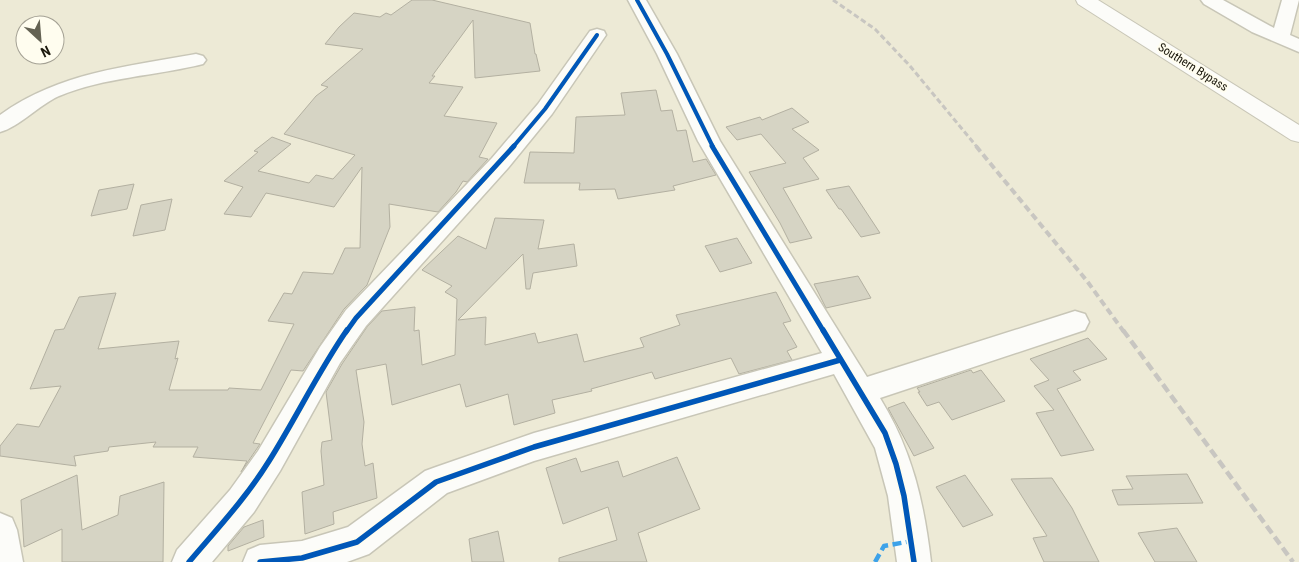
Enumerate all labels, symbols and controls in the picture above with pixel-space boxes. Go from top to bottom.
north arrow [15,15,65,65]
street label: Southern Bypass [1156,40,1230,94]
text: N [38,43,53,61]

